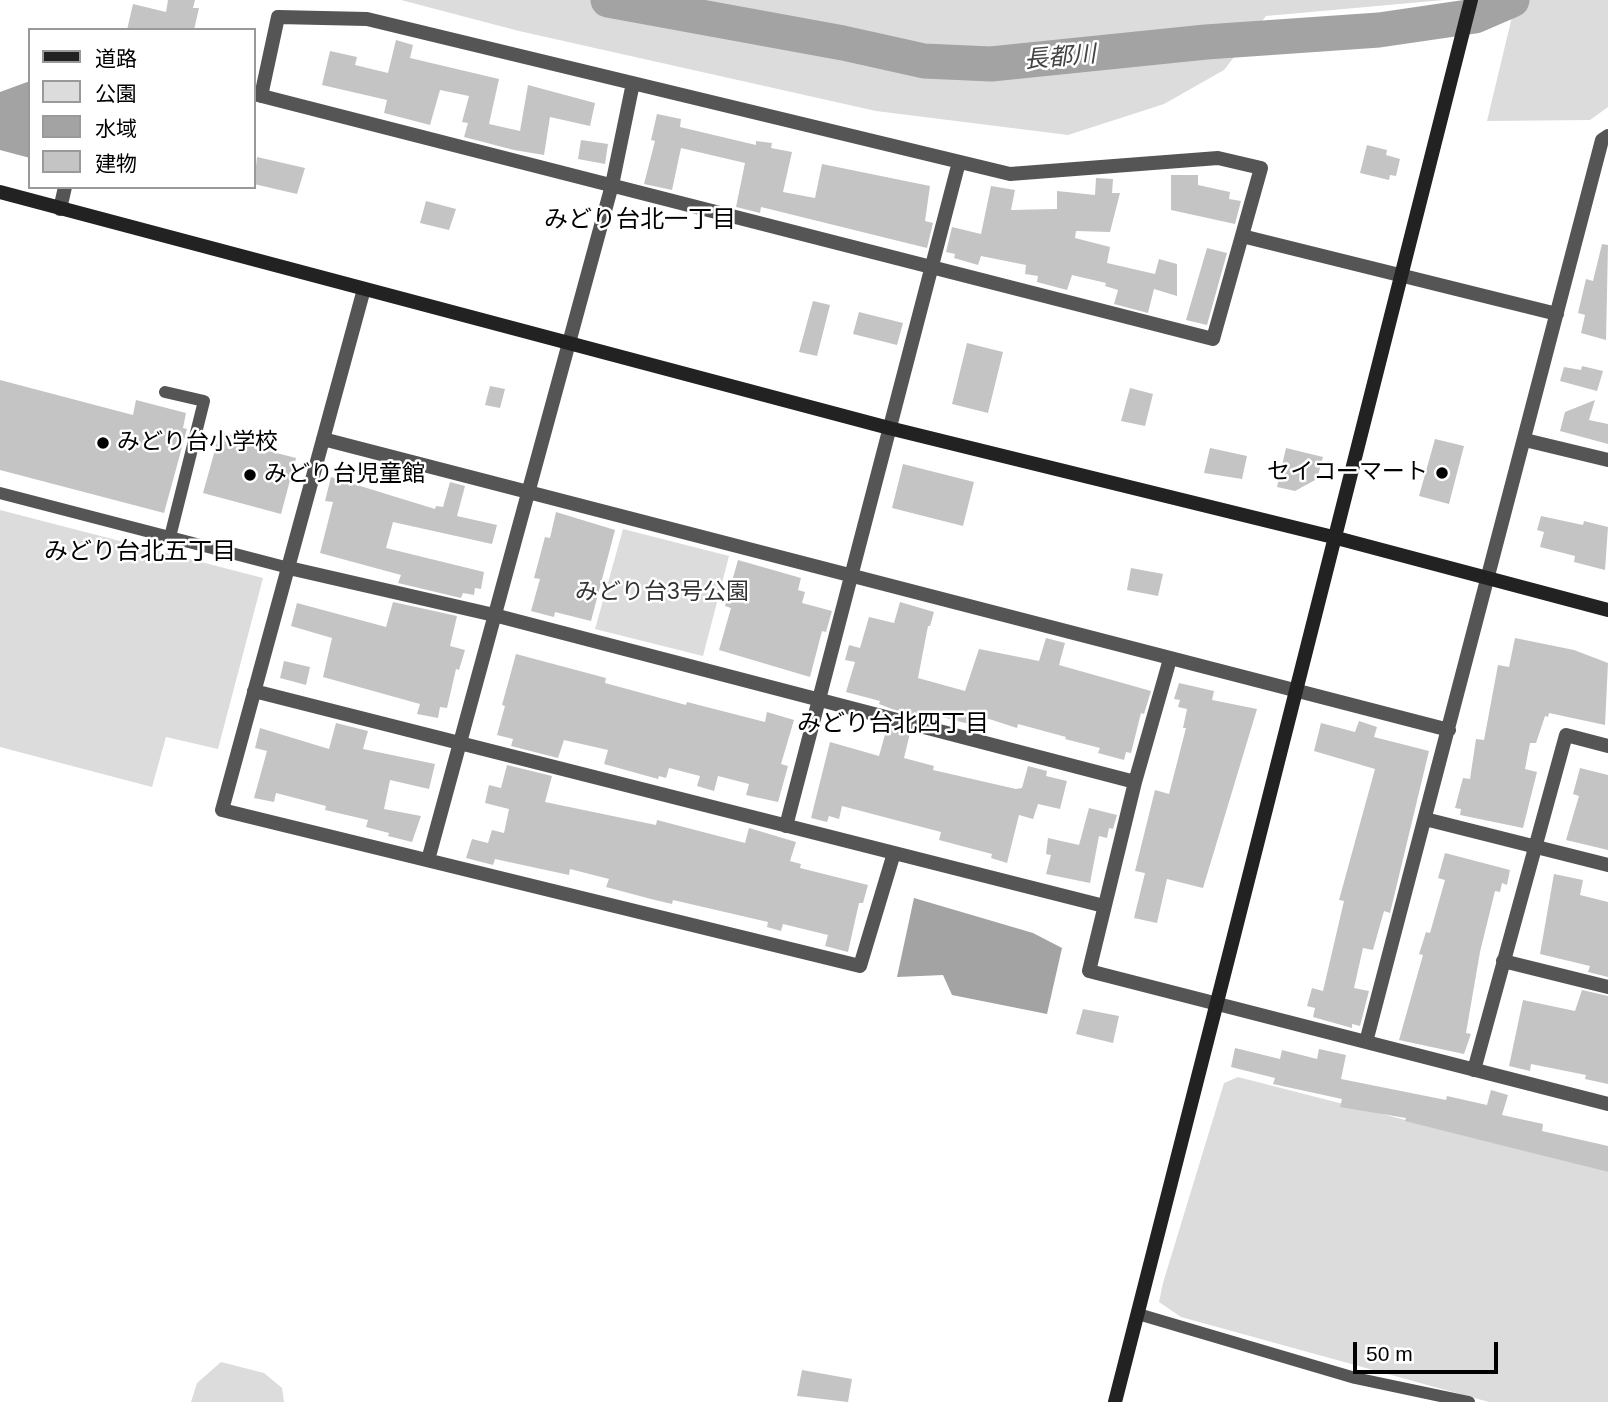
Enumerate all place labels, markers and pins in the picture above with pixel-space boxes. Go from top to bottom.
place label: みどり台小学校 [117,429,278,457]
marker: みどり台小学校 [95,435,111,451]
place label: セイコーマート [1267,459,1428,487]
place label: みどり台児童館 [264,461,425,489]
marker: セイコーマート [1434,465,1450,481]
marker: みどり台児童館 [242,467,258,483]

